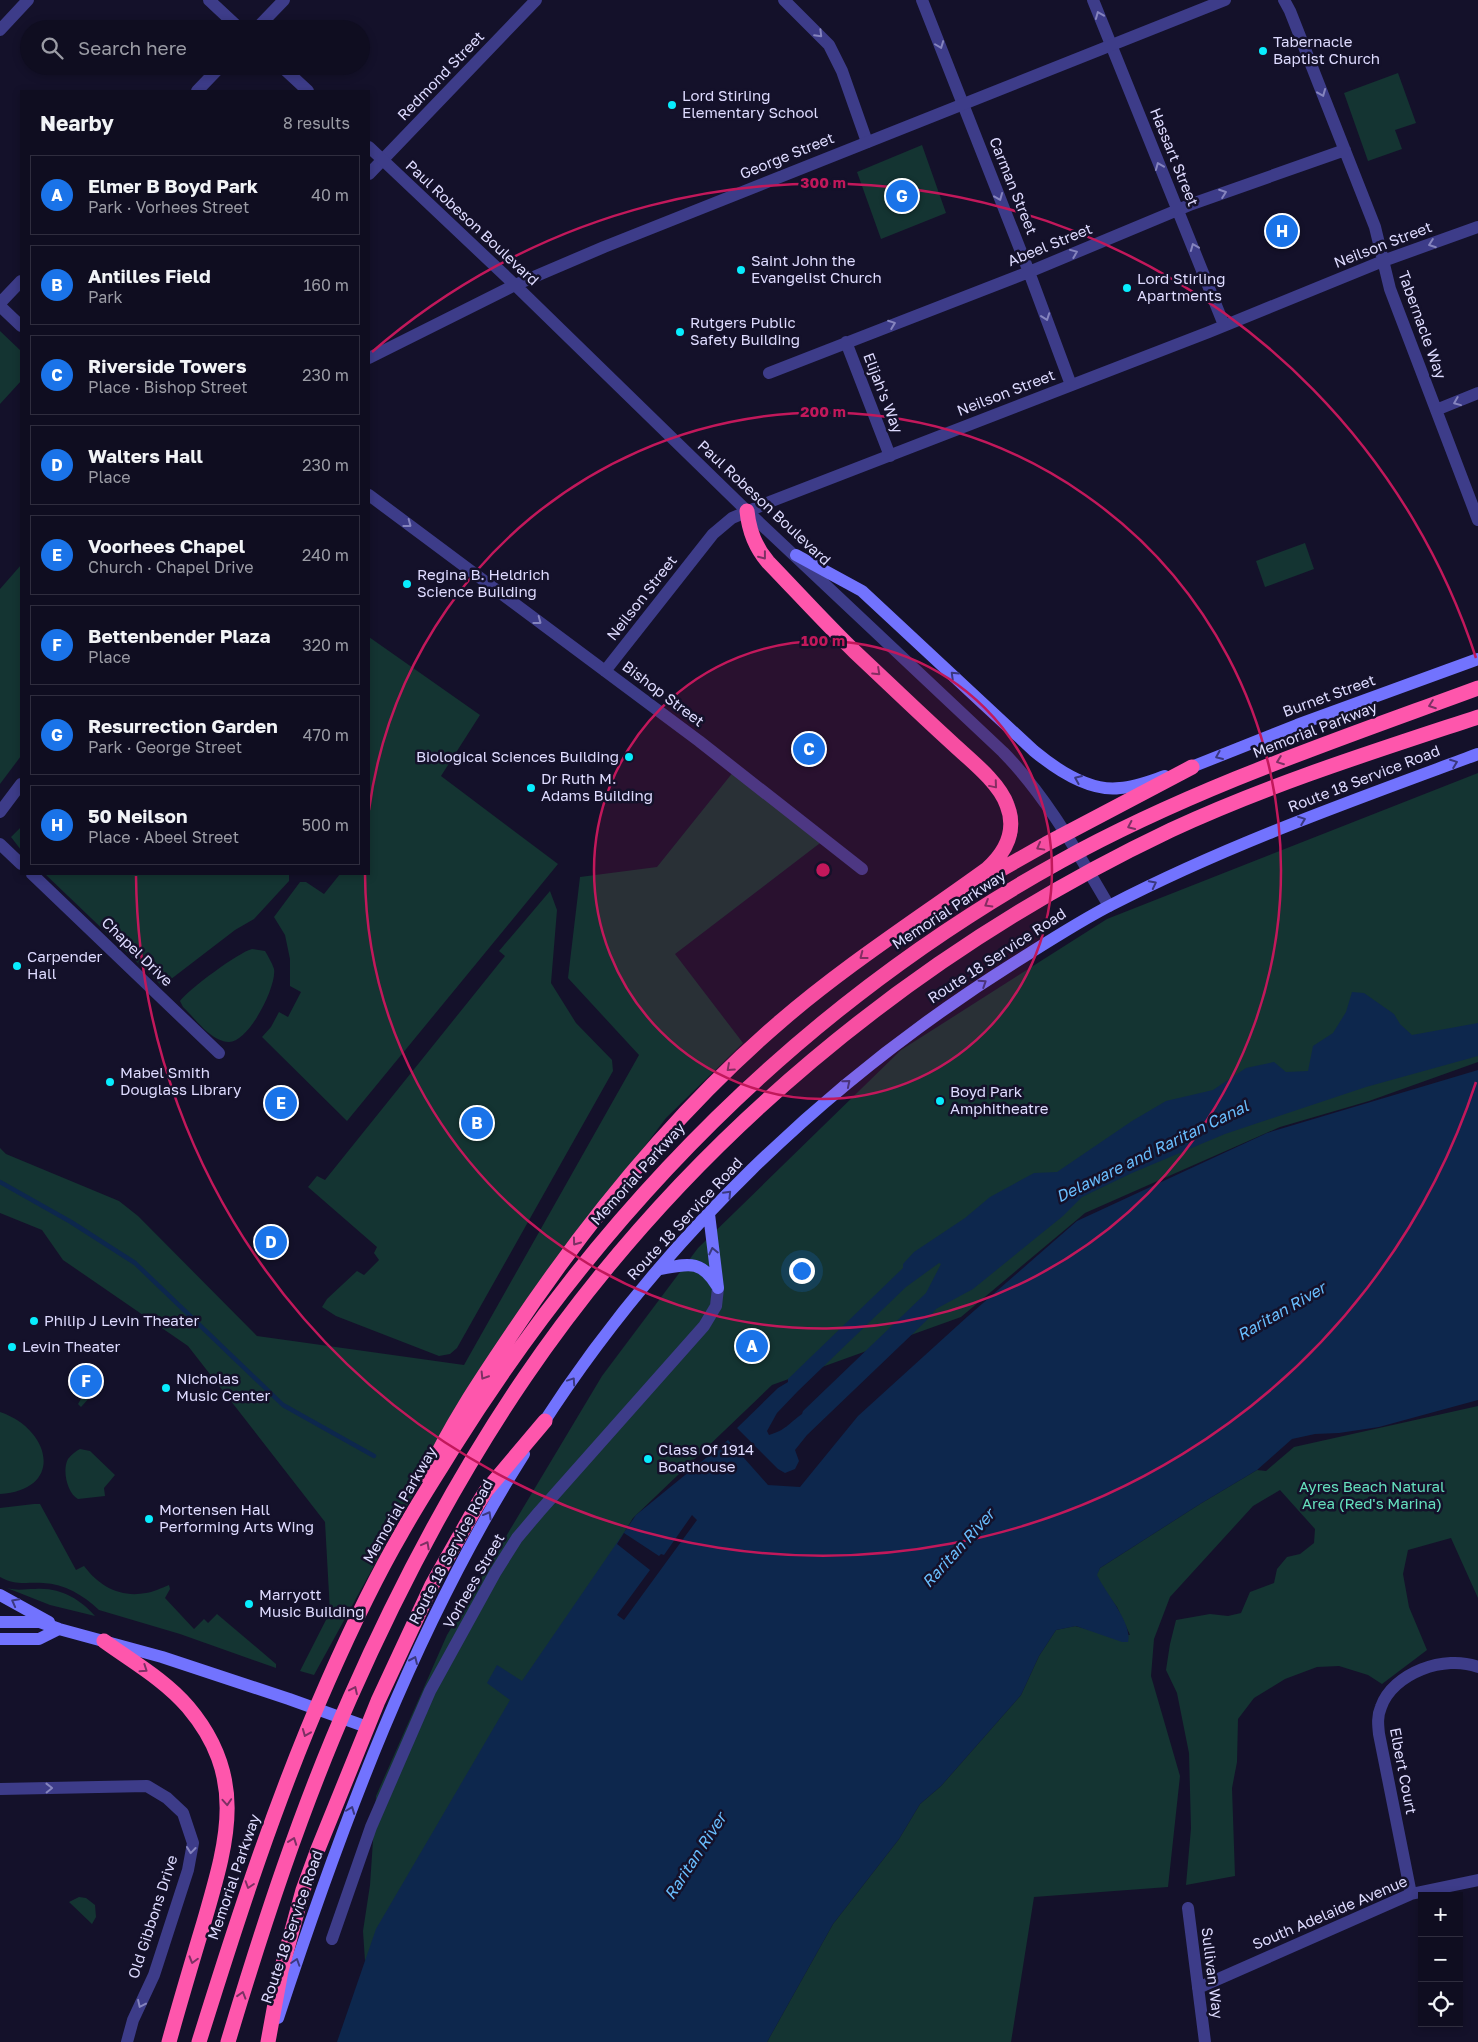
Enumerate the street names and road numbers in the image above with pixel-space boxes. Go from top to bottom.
street label: Redmond Street [393,27,487,124]
street label: Hassart Street [1147,105,1203,208]
street label: George Street [737,128,836,182]
street label: Carman Street [986,134,1042,237]
street label: Paul Robeson Boulevard [402,156,543,289]
street label: Neilson Street [1331,217,1434,271]
street label: Abeel Street [1005,219,1095,269]
street label: Tabernacle Way [1395,268,1451,382]
street label: Elijah's Way [860,350,908,436]
street label: Neilson Street [954,365,1057,419]
street label: Paul Robeson Boulevard [694,436,835,569]
street label: Neilson Street [602,551,680,644]
street label: Bishop Street [619,657,708,730]
street label: Burnet Street [1280,670,1377,720]
street label: Memorial Parkway [1250,697,1380,761]
street label: Route 18 Service Road [1285,741,1442,815]
street label: Memorial Parkway [888,865,1009,953]
street label: Route 18 Service Road [924,904,1069,1007]
street label: Chapel Drive [99,913,177,990]
street label: Memorial Parkway [586,1118,688,1228]
street label: Route 18 Service Road [623,1153,746,1283]
street label: Memorial Parkway [358,1442,440,1566]
street label: Route 18 Service Road [404,1476,496,1627]
street label: Vorhees Street [439,1530,508,1631]
street label: Elbert Court [1387,1726,1421,1816]
street label: Memorial Parkway [203,1811,263,1942]
street label: Route 18 Service Road [256,1848,326,2006]
street label: Old Gibbons Drive [124,1852,181,1981]
street label: South Adelaide Avenue [1250,1871,1410,1953]
street label: Sullivan Way [1198,1926,1228,2020]

